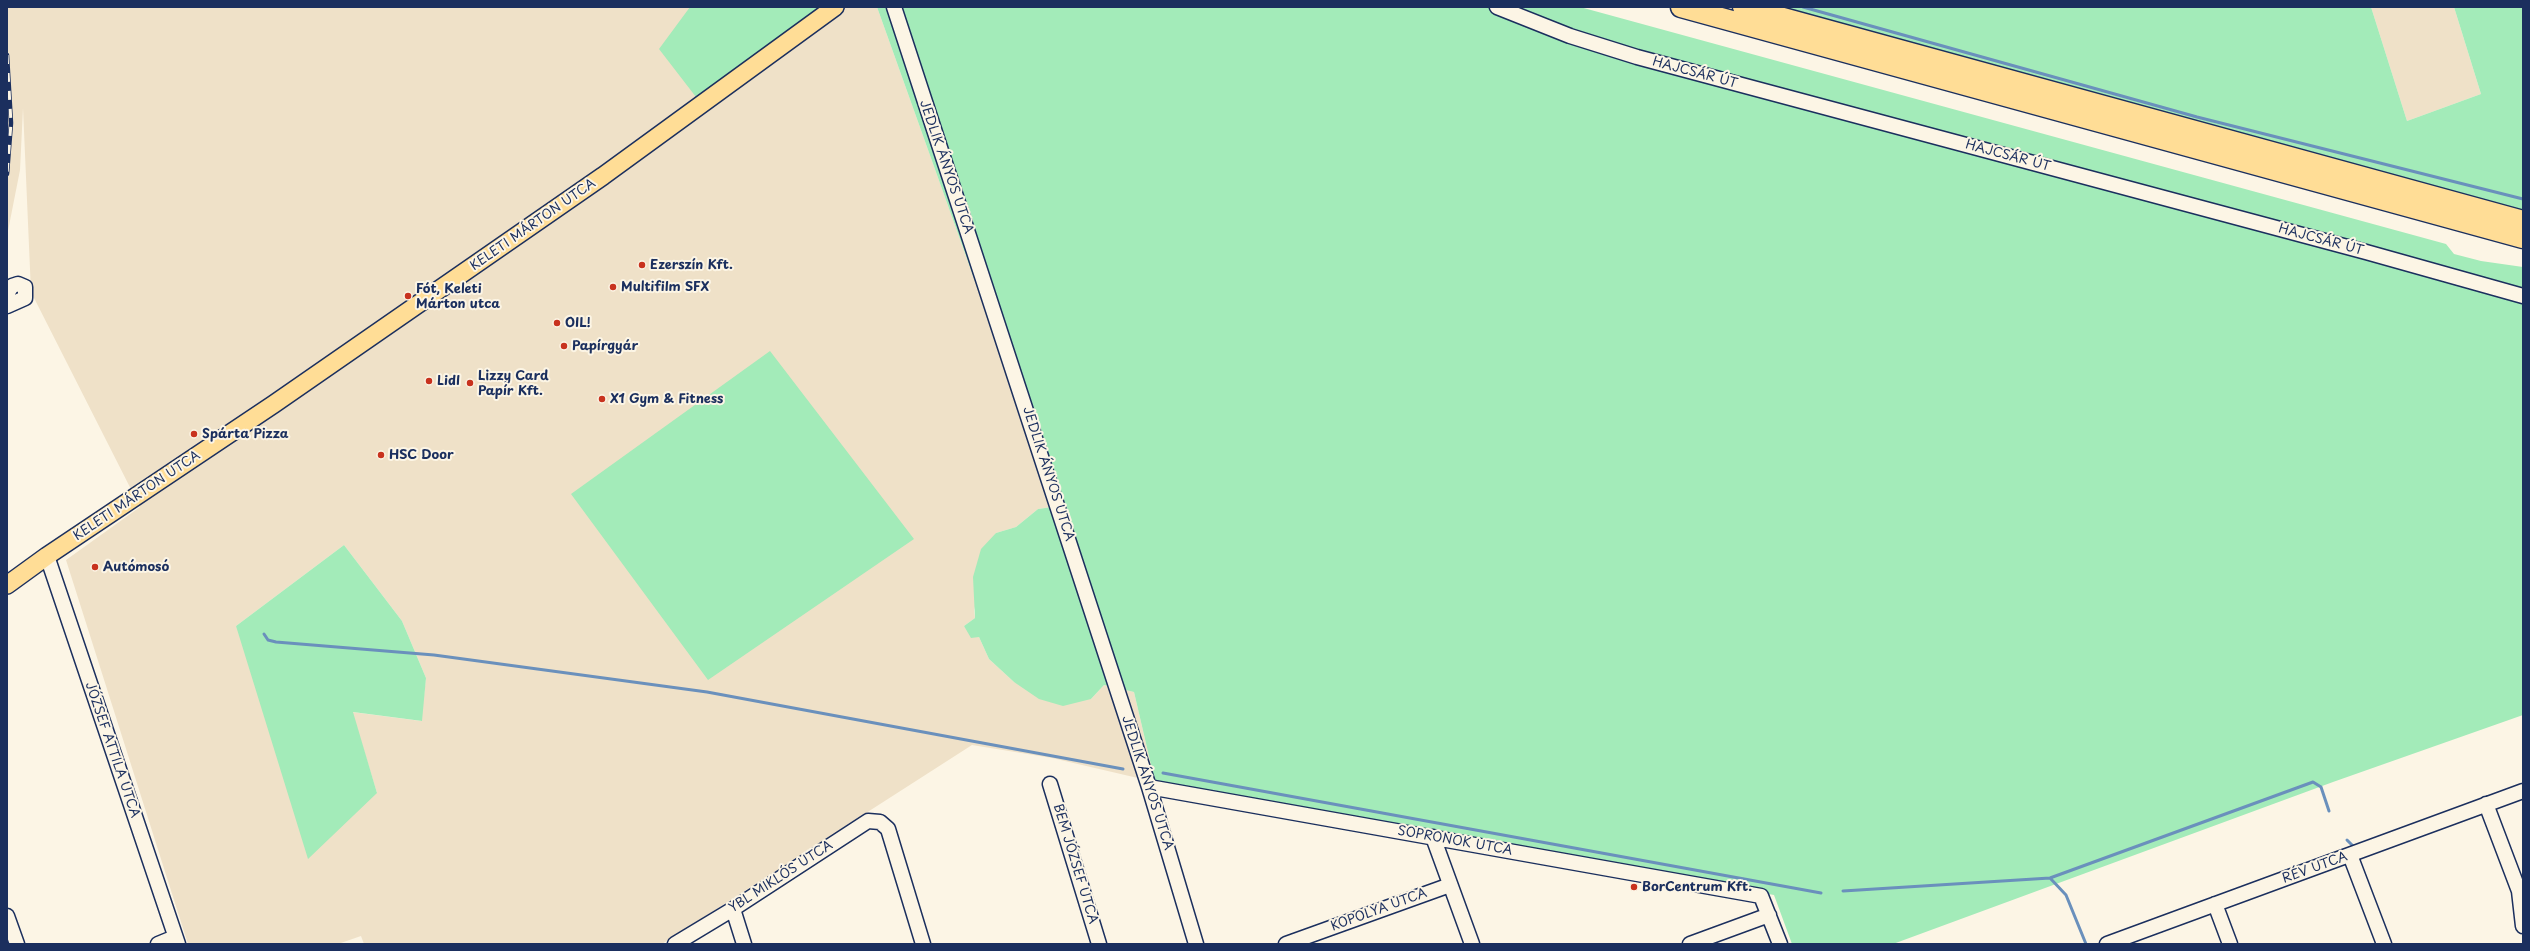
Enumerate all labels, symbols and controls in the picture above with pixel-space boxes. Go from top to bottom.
street label: HAJCSÁR ÚT [1651,54,1739,92]
street label: JEDLIK ÁNYOS UTCA [916,98,976,236]
street label: HAJCSÁR ÚT [1964,137,2052,175]
street label: KELETI MÁRTON UTCA [467,176,599,274]
street label: HAJCSÁR ÚT [2277,221,2365,259]
place label: Ezerszín Kft. [650,257,733,273]
marker: Ezerszín Kft. [637,260,647,270]
place label: Multifilm SFX [621,279,709,295]
place label: Fót, Keleti Márton utca [416,281,500,312]
marker: Multifilm SFX [608,282,618,292]
marker: Fót, Keleti Márton utca [403,291,413,301]
place label: OIL! [565,315,591,331]
marker: OIL! [552,318,562,328]
place label: Papírgyár [572,338,638,354]
marker: Papírgyár [559,341,569,351]
place label: Lizzy Card Papír Kft. [478,368,549,399]
place label: Lidl [437,373,460,389]
marker: Lidl [424,376,434,386]
marker: Lizzy Card Papír Kft. [465,378,475,388]
place label: X1 Gym & Fitness [610,391,723,407]
marker: X1 Gym & Fitness [597,394,607,404]
street label: JEDLIK ÁNYOS UTCA [1019,405,1077,543]
place label: Spárta Pizza [202,426,289,442]
marker: Spárta Pizza [189,429,199,439]
place label: HSC Door [389,447,454,463]
street label: KELETI MÁRTON UTCA [71,448,203,544]
marker: HSC Door [376,450,386,460]
place label: Autómosó [103,559,169,575]
marker: Autómosó [90,562,100,572]
street label: JÓZSEF ATTILA UTCA [81,680,143,820]
street label: JEDLIK ÁNYOS UTCA [1118,714,1176,852]
street label: BEM JÓZSEF UTCA [1049,802,1101,926]
street label: SOPRONOK UTCA [1396,823,1514,859]
street label: YBL MIKLÓS UTCA [726,838,836,916]
street label: RÉV UTCA [2280,849,2350,887]
place label: BorCentrum Kft. [1642,879,1752,895]
marker: BorCentrum Kft. [1629,882,1639,892]
street label: KOPOLYA UTCA [1329,885,1429,935]

